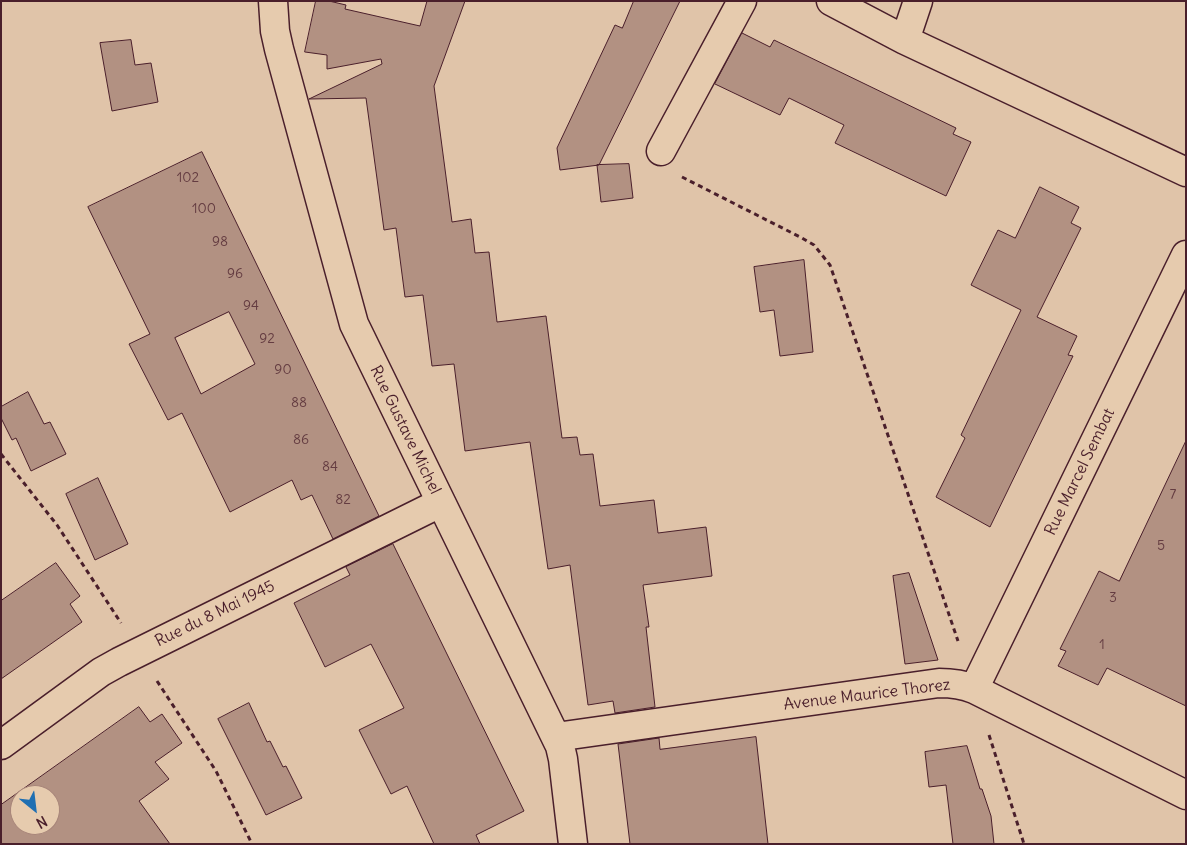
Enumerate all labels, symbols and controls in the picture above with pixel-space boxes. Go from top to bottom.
house number: 102 [177,170,199,186]
house number: 100 [192,201,216,217]
house number: 98 [212,234,228,250]
house number: 96 [227,266,243,282]
house number: 94 [243,298,259,314]
house number: 92 [259,331,275,347]
house number: 90 [274,362,292,378]
street label: Rue Gustave Michel [366,363,444,497]
house number: 88 [291,395,307,411]
street label: Rue Marcel Sembat [1041,405,1119,539]
house number: 86 [293,432,309,448]
house number: 84 [322,459,338,475]
house number: 7 [1170,487,1176,503]
house number: 82 [335,492,351,508]
house number: 5 [1157,538,1165,554]
street label: Rue du 8 Mai 1945 [152,577,278,651]
house number: 3 [1109,590,1117,606]
house number: 1 [1099,637,1105,653]
street label: Avenue Maurice Thorez [782,675,952,715]
north arrow [10,785,60,835]
text: N [33,812,50,832]

